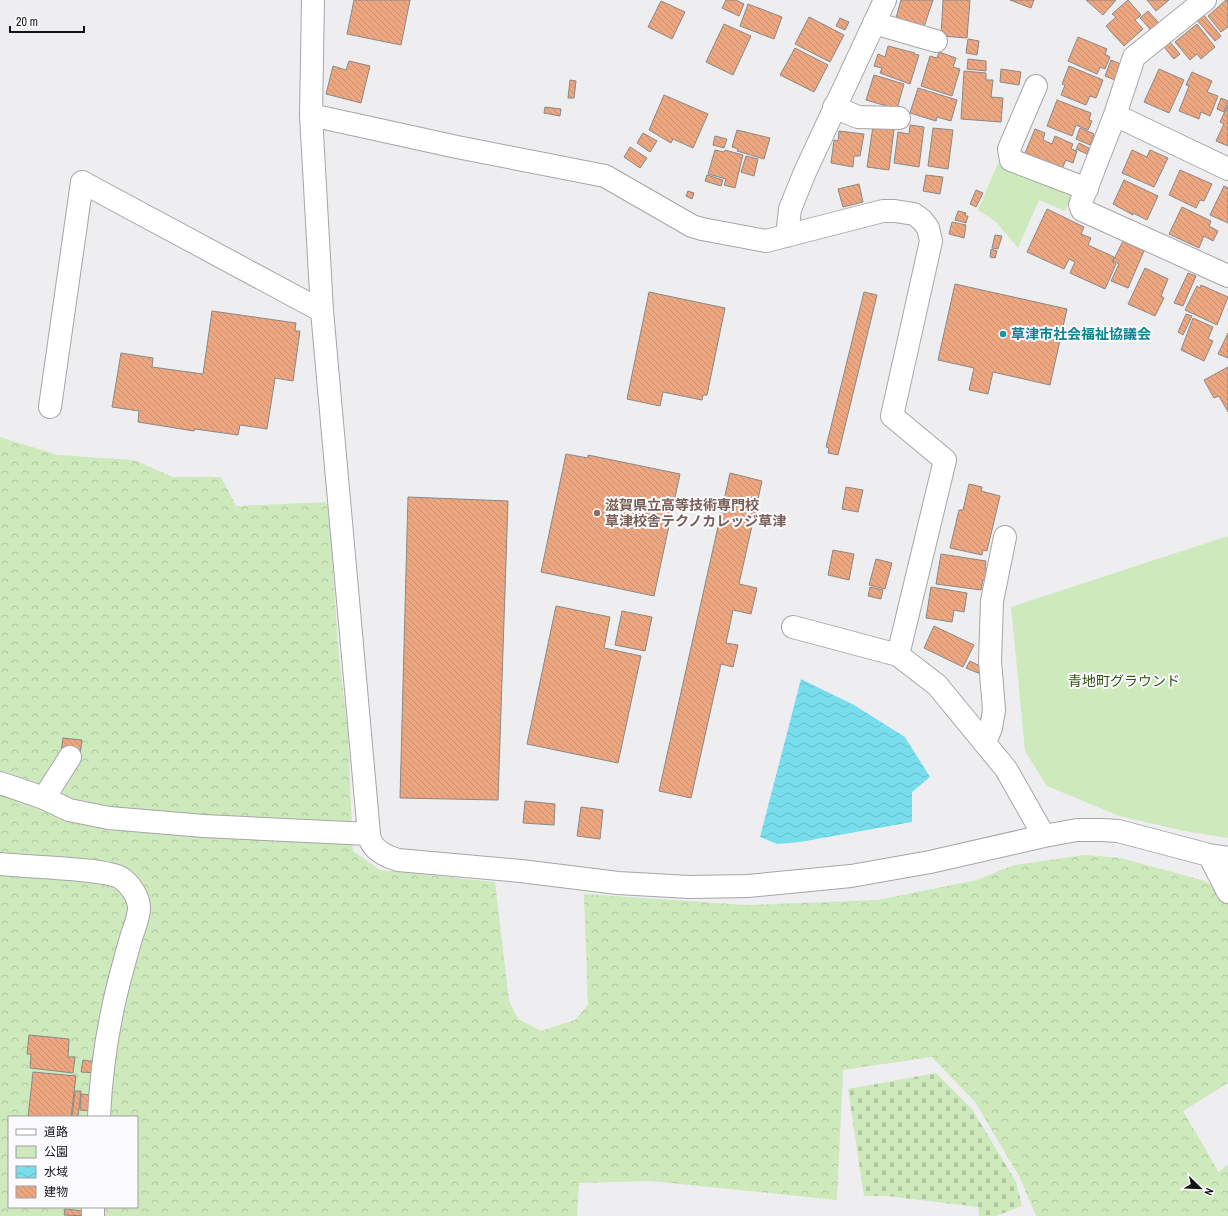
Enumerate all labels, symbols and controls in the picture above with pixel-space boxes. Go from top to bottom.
scale bar [10,8,84,34]
text: 20 m [16,14,38,30]
place label: 草津市社会福祉協議会 [1011,325,1151,343]
marker: 草津市社会福祉協議会 [998,329,1008,339]
place label: 滋賀県立高等技術専門校 草津校舎テクノカレッジ草津 [605,496,786,530]
marker: 滋賀県立高等技術専門校 草津校舎テクノカレッジ草津 [592,508,602,518]
park label: 青地町グラウンド [1068,672,1180,690]
legend [8,1116,138,1208]
text: 道路 [44,1124,68,1140]
text: 公園 [44,1144,68,1160]
text: 水域 [44,1164,68,1180]
north arrow [1180,1168,1220,1208]
text: 建物 [44,1184,68,1200]
text: N [1201,1186,1217,1198]

